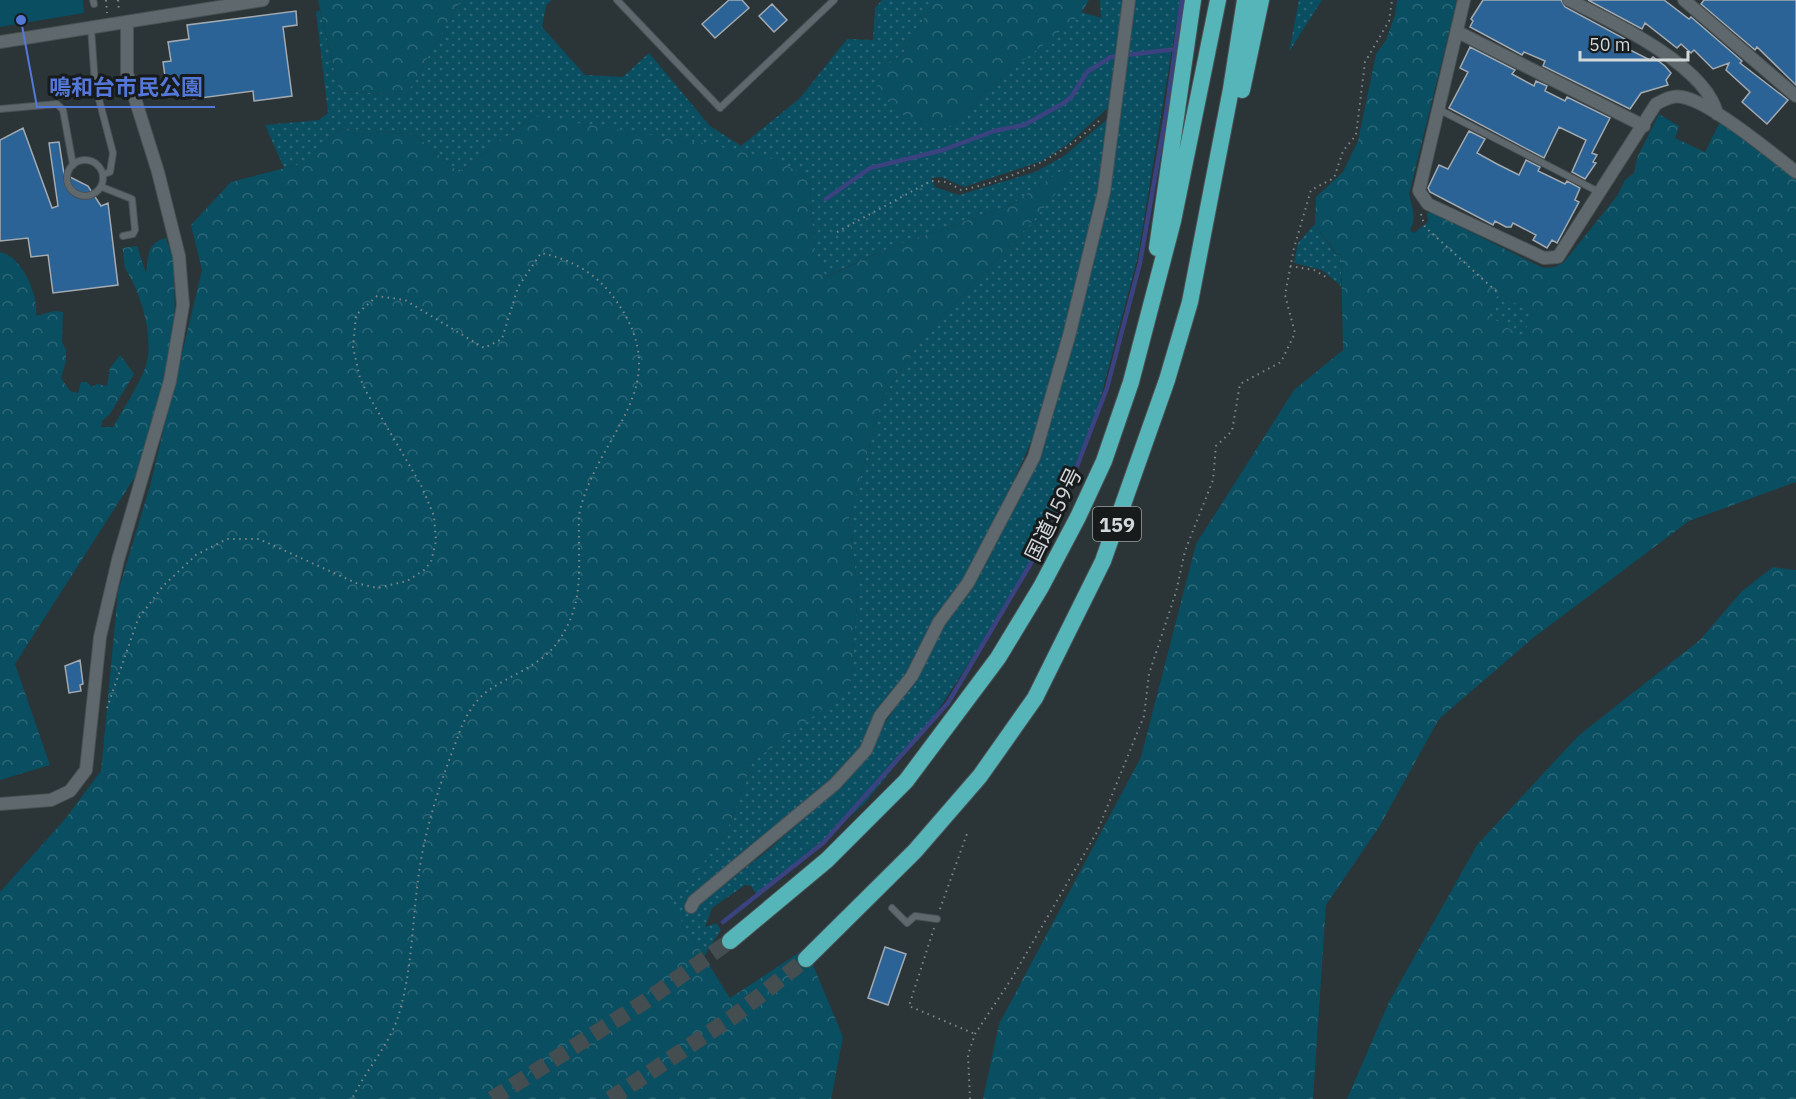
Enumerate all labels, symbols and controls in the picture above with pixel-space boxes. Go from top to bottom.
scale bar [1580,24,1688,62]
text: 50 m [1589,33,1631,56]
callout: 鳴和台市民公園 [37,67,215,107]
text: 鳴和台市民公園 [49,72,203,101]
street label: 国道159号 [1018,463,1088,565]
road number: 159 [1093,507,1141,541]

